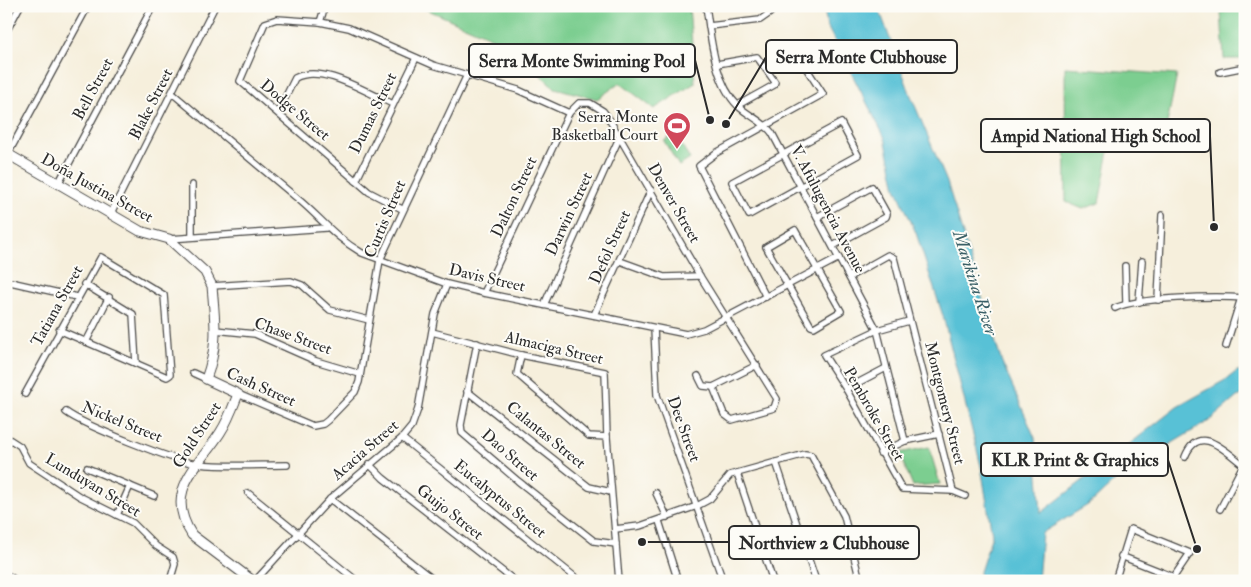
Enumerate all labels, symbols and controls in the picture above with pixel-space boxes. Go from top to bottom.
callout: Serra Monte Clubhouse [766,40,957,73]
callout: Serra Monte Swimming Pool [469,44,695,77]
text: Serra Monte Clubhouse [775,46,947,69]
text: Serra Monte Swimming Pool [479,50,686,73]
street label: Bell Street [68,55,118,123]
street label: Blake Street [125,65,177,143]
street label: Dumas Street [345,69,401,157]
street label: Dodge Street [256,75,334,145]
place label: Serra Monte Basketball Court [551,107,658,145]
sports icon: Serra Monte Basketball Court [662,111,692,150]
callout: Ampid National High School [981,119,1210,152]
text: Ampid National High School [990,125,1201,148]
street label: V. Afulugencia Avenue [786,141,870,277]
street label: Doña Justina Street [37,149,157,228]
street label: Dalton Street [487,154,541,240]
street label: Denver Street [643,159,705,247]
street label: Darwin Street [541,169,597,259]
street label: Curtis Street [360,177,410,261]
street label: Defol Street [585,207,635,287]
water label: Marikina River [947,226,1003,340]
street label: Davis Street [447,259,527,297]
street label: Tatiana Street [27,262,87,350]
street label: Chase Street [252,313,334,359]
street label: Almaciga Street [502,327,605,369]
street label: Montgomery Street [920,340,970,466]
street label: Cash Street [223,363,299,411]
street label: Pembroke Street [839,363,909,465]
street label: Dee Street [663,393,705,465]
street label: Nickel Street [79,397,165,447]
street label: Calantas Street [502,397,590,473]
street label: Gold Street [168,398,226,472]
street label: Acacia Street [327,415,403,485]
street label: Dao Street [477,425,543,485]
callout: KLR Print & Graphics [981,443,1168,476]
street label: Lunduyan Street [42,449,144,521]
text: KLR Print & Graphics [991,449,1159,472]
street label: Eucalyptus Street [449,456,550,543]
street label: Guijo Street [413,480,487,544]
callout: Northview 2 Clubhouse [729,526,919,559]
text: Northview 2 Clubhouse [738,532,910,555]

